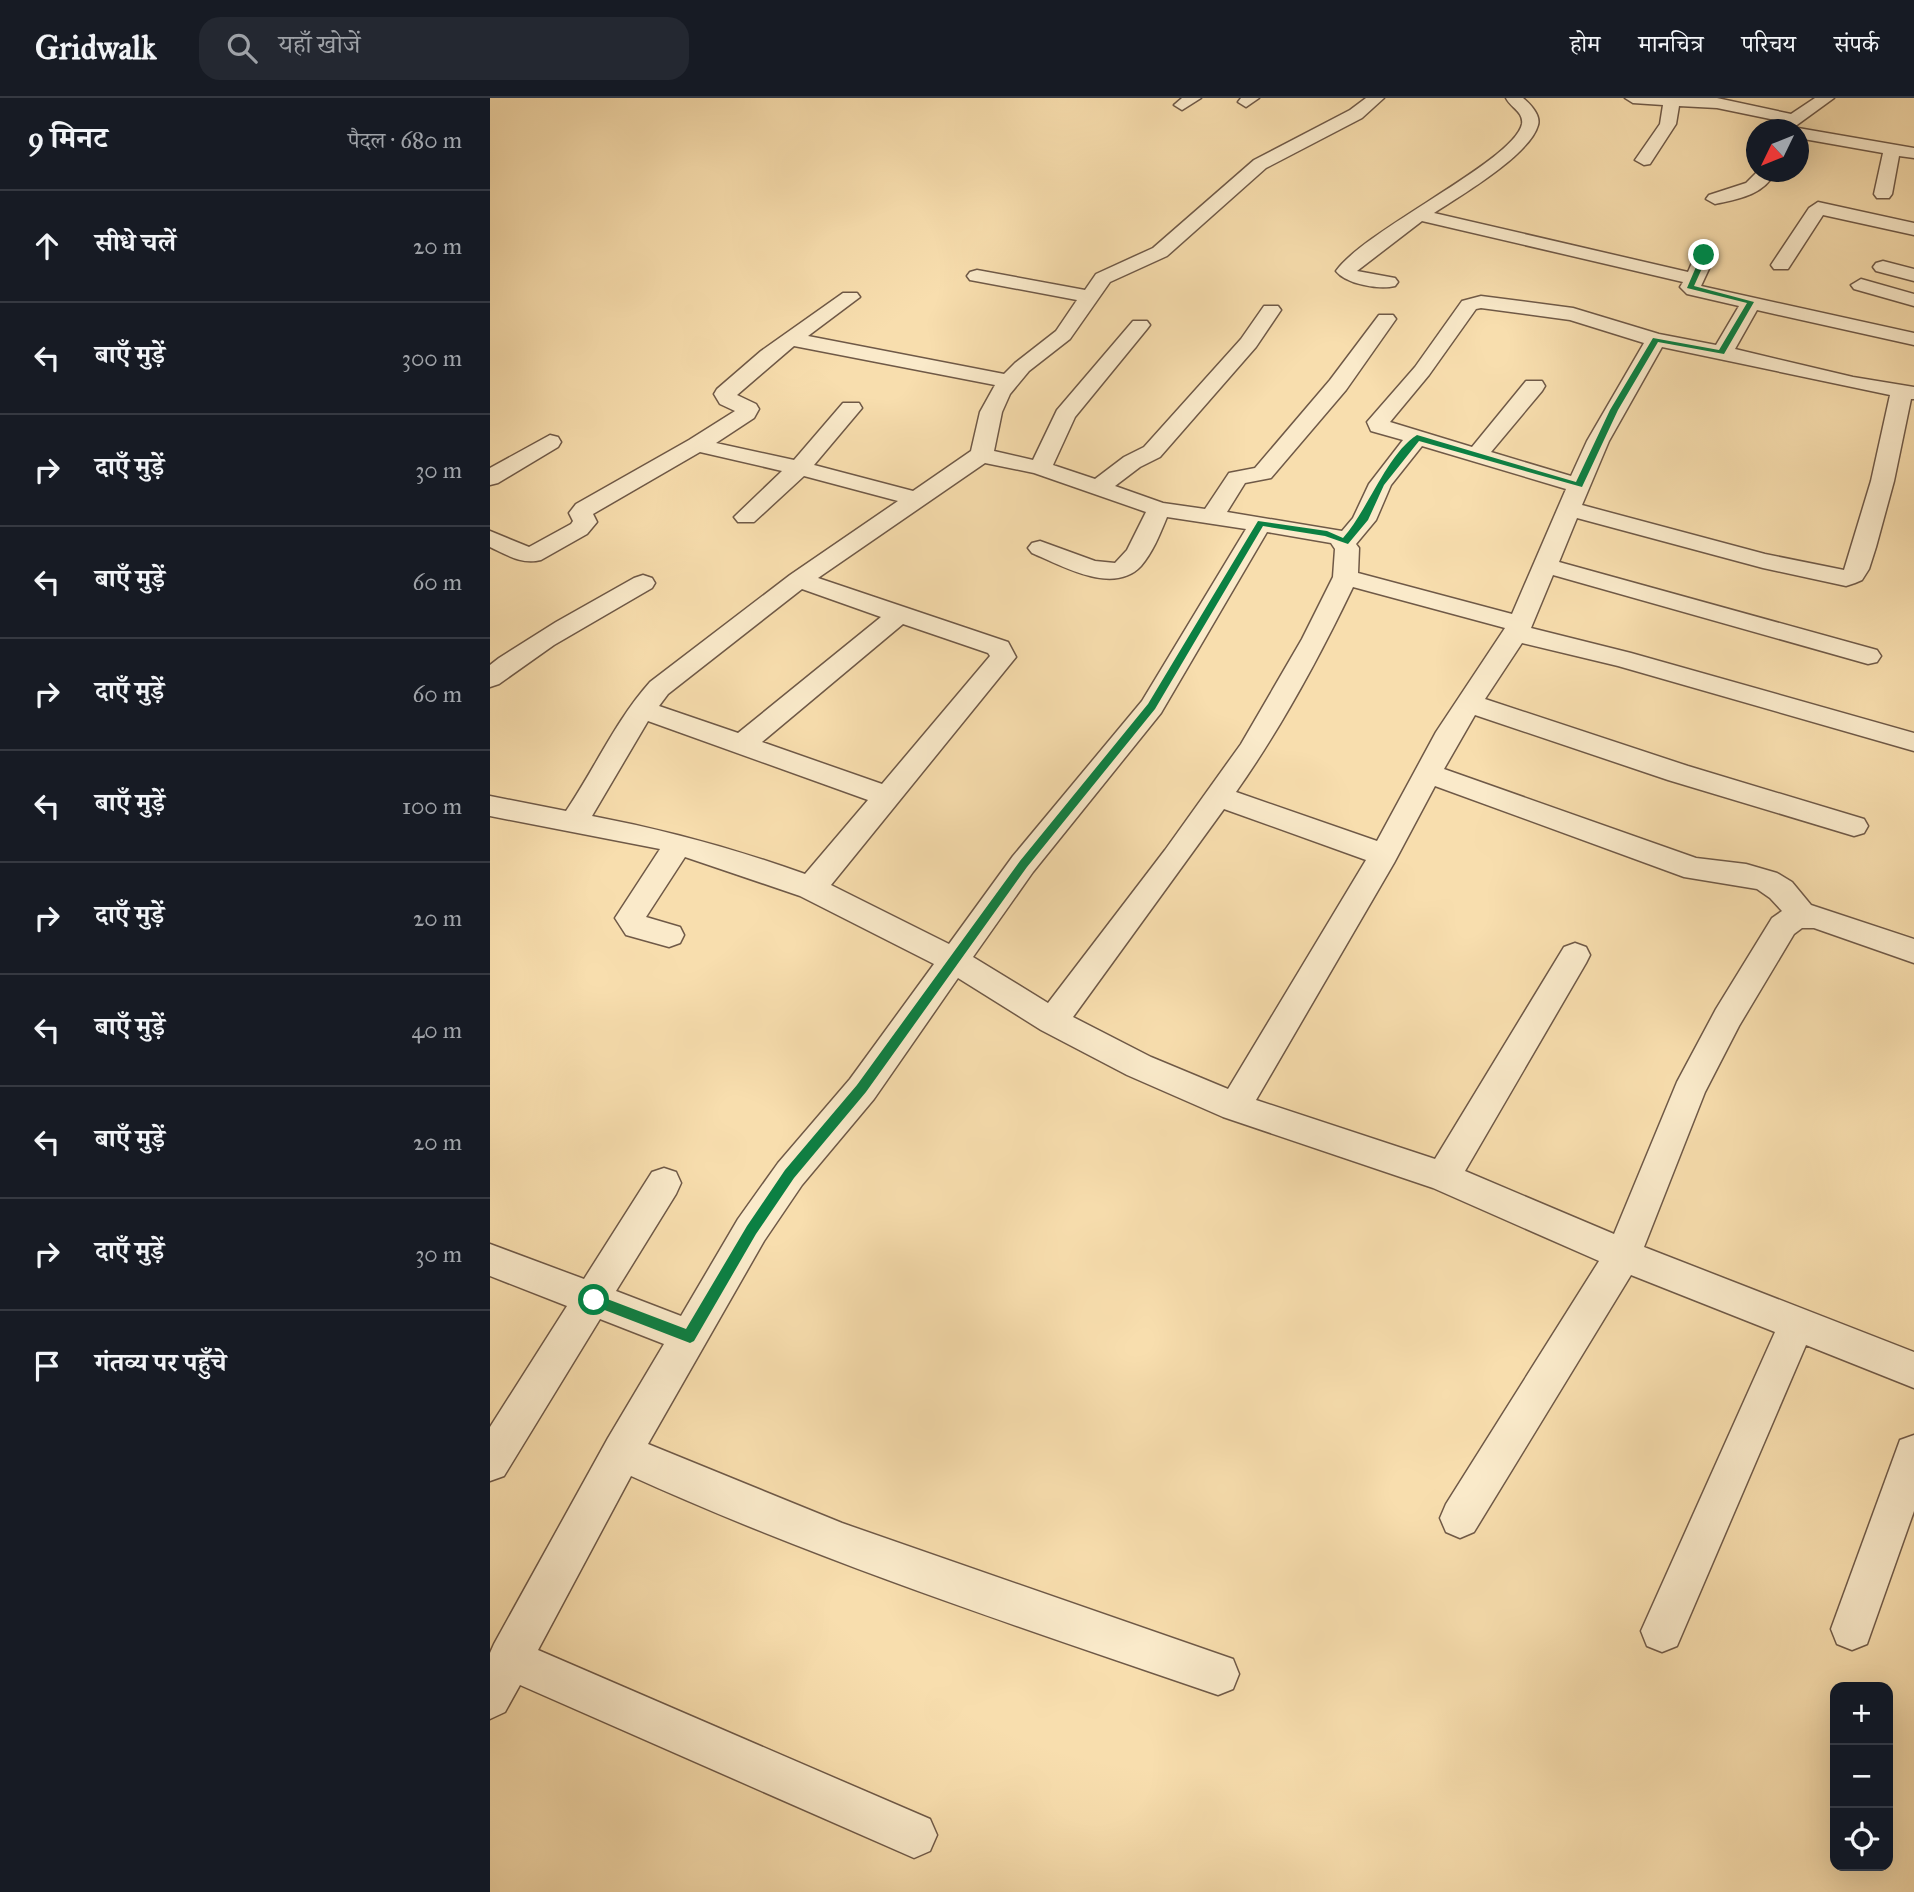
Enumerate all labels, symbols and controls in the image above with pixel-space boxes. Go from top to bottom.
search box [199,17,689,80]
text: Gridwalk [35,28,157,68]
text: यहाँ खोजें [279,28,360,60]
icon: search [223,29,261,67]
text: होम [1570,29,1600,59]
text: मानचित्र [1638,29,1704,59]
text: परिचय [1742,29,1796,59]
text: संपर्क [1834,29,1879,59]
north arrow [1746,119,1809,182]
text: 9 मिनट [28,120,107,156]
text: पैदल · 680 m [348,126,462,154]
text: सीधे चलें [95,226,176,258]
icon: ahead [28,227,66,265]
text: 20 m [413,232,462,260]
route end [1688,239,1719,270]
text: बाएँ मुड़ें [95,338,165,370]
icon: left [28,339,66,377]
text: 300 m [402,344,462,372]
text: दाएँ मुड़ें [95,450,164,482]
icon: right [28,451,66,489]
text: 30 m [415,456,462,484]
text: बाएँ मुड़ें [95,562,165,594]
icon: left [28,563,66,601]
text: 60 m [413,568,462,596]
text: दाएँ मुड़ें [95,674,164,706]
icon: right [28,675,66,713]
text: 60 m [413,680,462,708]
text: बाएँ मुड़ें [95,786,165,818]
icon: left [28,787,66,825]
text: 100 m [402,792,462,820]
text: दाएँ मुड़ें [95,898,164,930]
icon: right [28,899,66,937]
text: 20 m [413,904,462,932]
text: बाएँ मुड़ें [95,1010,165,1042]
icon: left [28,1011,66,1049]
text: 40 m [412,1016,462,1044]
text: बाएँ मुड़ें [95,1122,165,1154]
icon: left [28,1123,66,1161]
text: 20 m [413,1128,462,1156]
text: दाएँ मुड़ें [95,1234,164,1266]
icon: right [28,1235,66,1273]
text: 30 m [415,1240,462,1268]
route start [578,1284,609,1315]
text: गंतव्य पर पहुँचे [95,1346,226,1378]
icon: arrive [28,1347,66,1385]
map controls [1830,1682,1893,1871]
button: + [1830,1682,1893,1745]
button: − [1830,1745,1893,1808]
button: locate [1830,1808,1893,1871]

